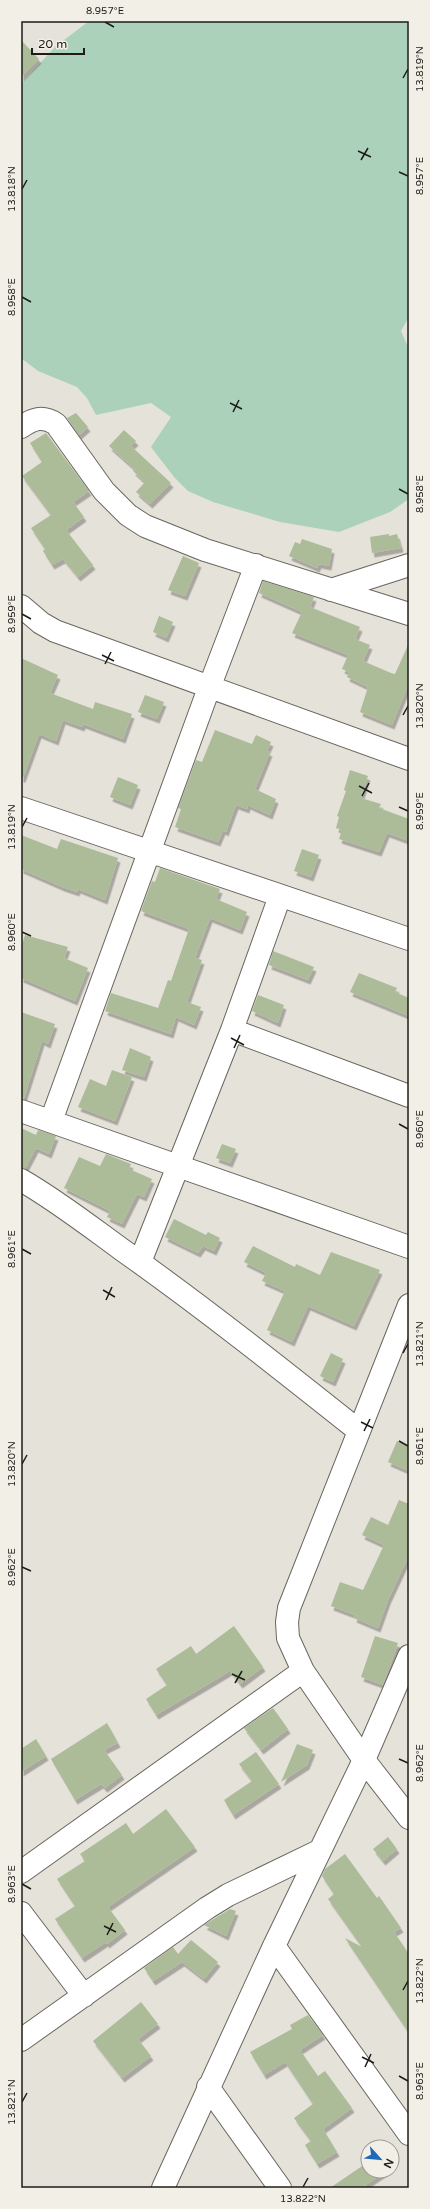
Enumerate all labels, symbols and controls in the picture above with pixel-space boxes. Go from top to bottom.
text: 8.957°E [86,5,124,17]
scale bar [32,30,84,56]
text: 20 m [38,37,67,51]
text: 13.819°N [414,46,426,92]
text: 8.957°E [414,157,426,195]
text: 13.818°N [6,166,18,212]
text: 8.958°E [6,278,18,316]
text: 8.958°E [414,475,426,513]
text: 8.959°E [6,595,18,633]
text: 13.820°N [414,683,426,729]
text: 8.959°E [414,792,426,830]
text: 13.819°N [6,804,18,850]
text: 8.960°E [6,913,18,951]
text: 8.960°E [414,1110,426,1148]
text: 8.961°E [6,1230,18,1268]
text: 13.821°N [414,1321,426,1367]
text: 8.961°E [414,1427,426,1465]
text: 13.820°N [6,1441,18,1487]
text: 8.962°E [6,1548,18,1586]
text: 8.962°E [414,1744,426,1782]
text: 8.963°E [6,1865,18,1903]
text: 13.822°N [414,1958,426,2004]
text: 8.963°E [414,2062,426,2100]
text: 13.821°N [6,2079,18,2125]
north arrow [360,2139,400,2179]
text: N [381,2156,396,2170]
text: 13.822°N [280,2193,326,2205]

